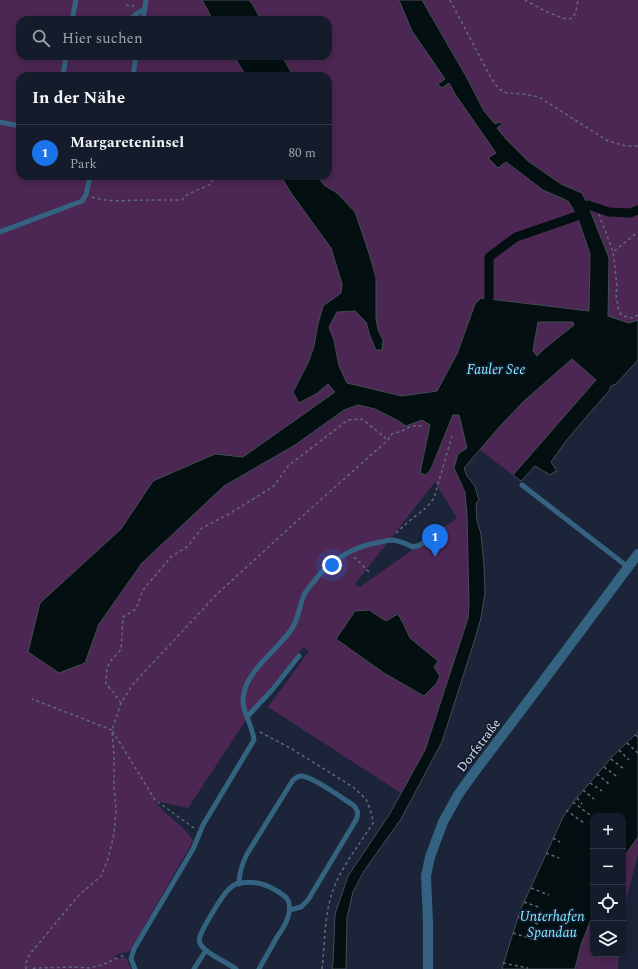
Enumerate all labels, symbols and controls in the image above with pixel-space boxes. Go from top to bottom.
search box [16,16,332,60]
icon: search [30,27,52,49]
text: Hier suchen [62,27,143,50]
text: In der Nähe [32,85,125,111]
text: Margareteninsel [70,131,184,154]
text: 1 [41,143,49,163]
text: 80 m [289,143,316,163]
text: Park [70,154,97,174]
water label: Fauler See [467,359,525,380]
pin: 1 [422,524,448,557]
your location [322,555,342,575]
street label: Dorfstraße [452,714,506,777]
map controls [590,813,626,957]
button: + [590,813,626,849]
button: − [590,849,626,885]
button: locate [590,885,626,921]
water label: Unterhafen Spandau [519,906,585,943]
button: layers [590,921,626,957]

